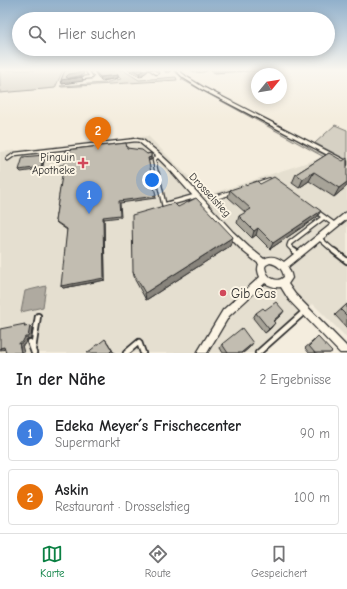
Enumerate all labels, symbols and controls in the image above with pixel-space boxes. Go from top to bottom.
search box [12,12,335,56]
icon: search [26,23,48,45]
text: Hier suchen [58,25,136,43]
north arrow [251,68,287,104]
pin: 2 [85,117,111,150]
place label: Pinguin Apotheke [32,151,75,177]
marker: Pinguin Apotheke [78,158,88,168]
your location [142,170,162,190]
street label: Drosselstieg [186,170,234,220]
pin: 1 [76,181,102,214]
place label: Gib Gas [231,286,276,301]
marker: Gib Gas [218,288,228,298]
text: In der Nähe [16,370,105,389]
text: 2 Ergebnisse [259,372,331,387]
text: Edeka Meyer´s Frischecenter [55,417,241,435]
text: 1 [27,426,33,441]
text: 90 m [300,426,330,441]
text: Supermarkt [55,435,120,450]
text: Askin [55,481,89,499]
text: 2 [27,490,33,505]
text: 100 m [294,490,330,505]
text: Restaurant · Drosselstieg [55,499,190,514]
tab: Karte [40,543,65,580]
tab: Route [145,543,171,580]
tab: Gespeichert [251,543,307,580]

